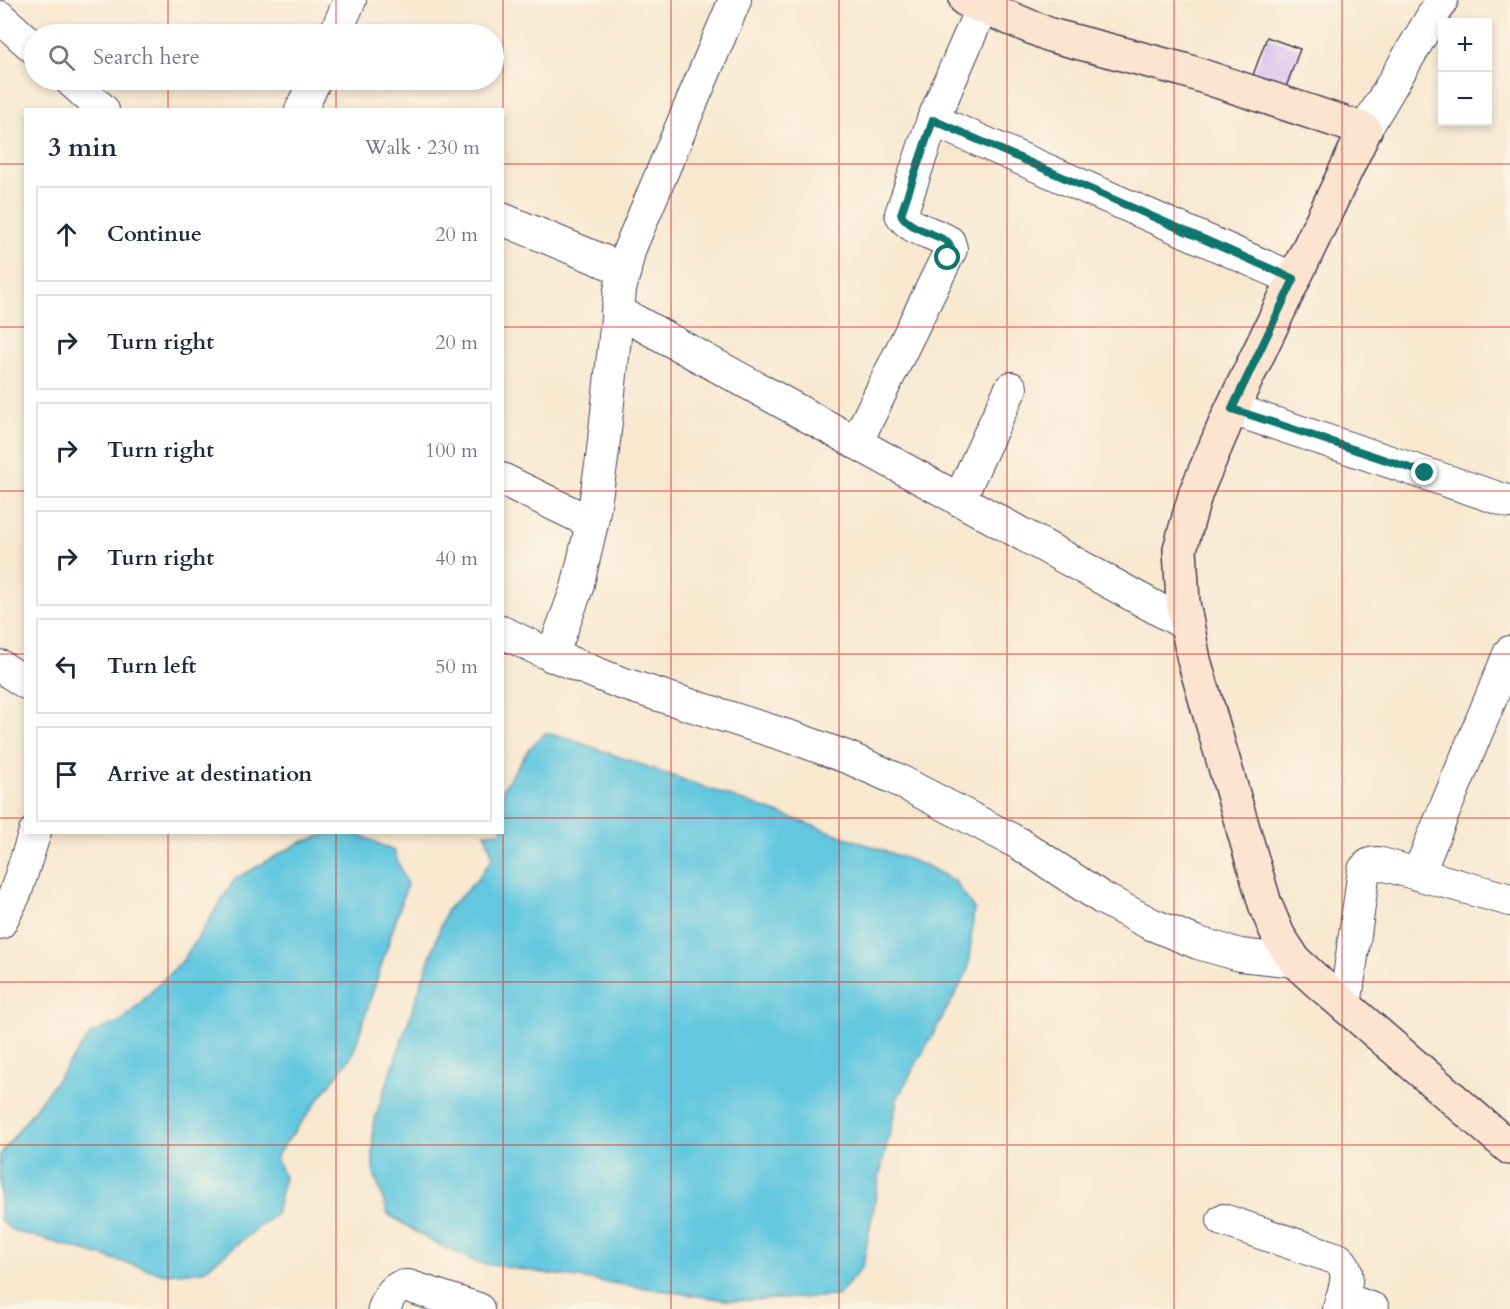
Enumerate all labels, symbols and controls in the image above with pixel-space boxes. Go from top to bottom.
map controls [1438,18,1492,126]
button: + [1438,18,1492,72]
search box [24,24,504,90]
icon: search [45,41,78,74]
text: Search here [93,42,200,72]
button: − [1438,72,1492,126]
text: 3 min [48,130,117,165]
text: Walk · 230 m [365,134,480,161]
icon: ahead [50,218,83,251]
text: Continue [107,219,202,249]
text: 20 m [435,221,478,248]
route start [934,244,960,270]
icon: right [50,326,83,359]
text: Turn right [107,327,214,357]
text: 20 m [435,329,478,356]
icon: right [50,434,83,467]
text: Turn right [107,435,214,465]
text: 100 m [425,437,478,464]
route end [1411,459,1437,485]
icon: right [50,542,83,575]
text: Turn right [107,543,214,573]
text: 40 m [435,545,478,572]
icon: left [50,650,83,683]
text: Turn left [107,651,196,681]
text: 50 m [435,653,478,680]
icon: arrive [50,758,83,791]
text: Arrive at destination [107,759,312,789]

